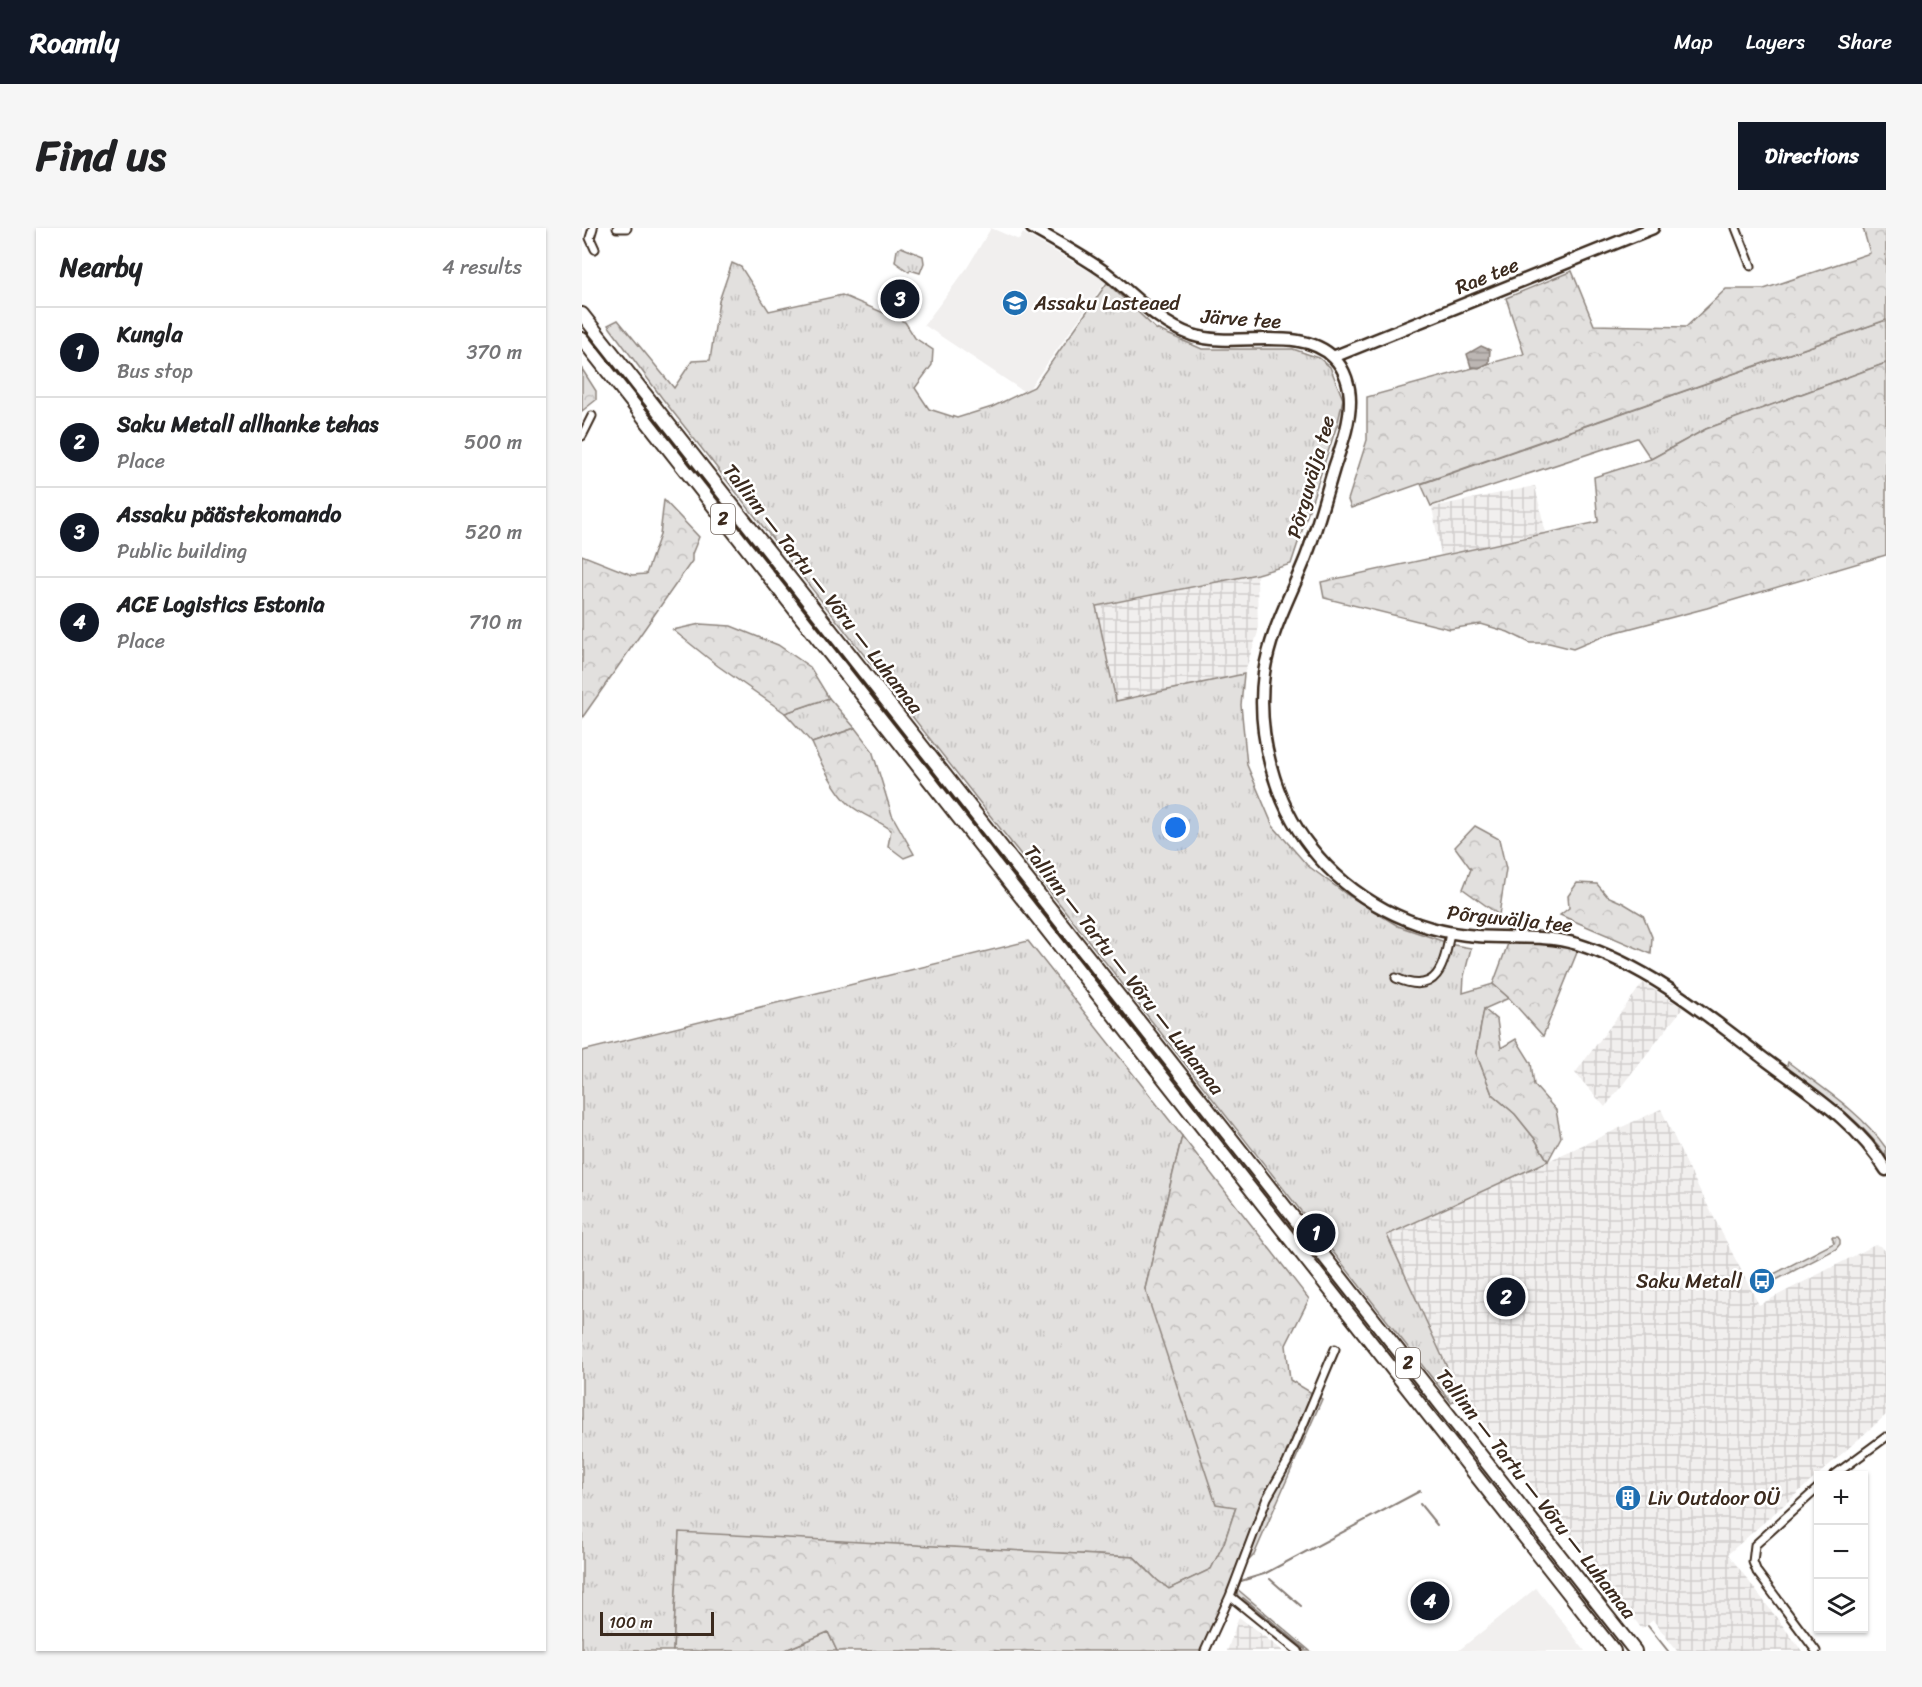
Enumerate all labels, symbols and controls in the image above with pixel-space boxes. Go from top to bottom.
text: Roamly [30,18,119,67]
text: Map [1674,23,1713,61]
text: Layers [1746,23,1805,61]
text: Share [1838,23,1892,61]
text: Find us [36,119,166,193]
button: Directions [1738,122,1886,190]
text: Nearby [60,244,142,290]
street label: Rae tee [1450,247,1524,305]
text: 4 results [442,250,522,285]
pin: 3 [880,276,920,322]
place label: Assaku Lasteaed [1033,286,1181,321]
school or university icon: Assaku Lasteaed [1000,288,1030,318]
street label: Järve tee [1199,299,1283,339]
text: Kungla [117,315,182,354]
text: 1 [75,335,84,370]
text: 370 m [466,335,522,370]
text: Bus stop [117,354,193,389]
text: Saku Metall allhanke tehas [117,405,379,444]
street label: Põrguvälja tee [1277,412,1345,542]
text: 2 [74,425,85,460]
text: 500 m [464,425,522,460]
text: Place [117,444,165,479]
street label: Tallinn — Tartu — Võru — Luhamaa [714,456,933,723]
text: Assaku päästekomando [117,495,341,534]
road number: 2 [711,504,735,534]
text: 3 [74,515,85,550]
text: 520 m [465,515,522,550]
text: Public building [117,534,247,569]
text: ACE Logistics Estonia [117,585,324,624]
text: 4 [73,605,86,640]
text: 710 m [469,605,522,640]
text: Place [117,624,165,659]
your location [1161,813,1190,842]
street label: Tallinn — Tartu — Võru — Luhamaa [1015,837,1234,1104]
street label: Põrguvälja tee [1445,895,1575,943]
pin: 1 [1296,1210,1336,1256]
place label: Saku Metall [1636,1264,1743,1299]
bus stop icon: Saku Metall [1747,1266,1777,1296]
pin: 2 [1486,1274,1526,1320]
road number: 2 [1396,1348,1420,1378]
street label: Tallinn — Tartu — Võru — Luhamaa [1427,1361,1646,1628]
map controls [1814,1471,1868,1633]
button: + [1814,1471,1868,1525]
place label: Liv Outdoor OÜ [1648,1481,1781,1516]
building icon: Liv Outdoor OÜ [1613,1483,1643,1513]
button: − [1814,1525,1868,1579]
pin: 4 [1410,1578,1450,1624]
button: layers [1814,1579,1868,1633]
text: 100 m [609,1608,653,1637]
scale bar [600,1609,714,1636]

